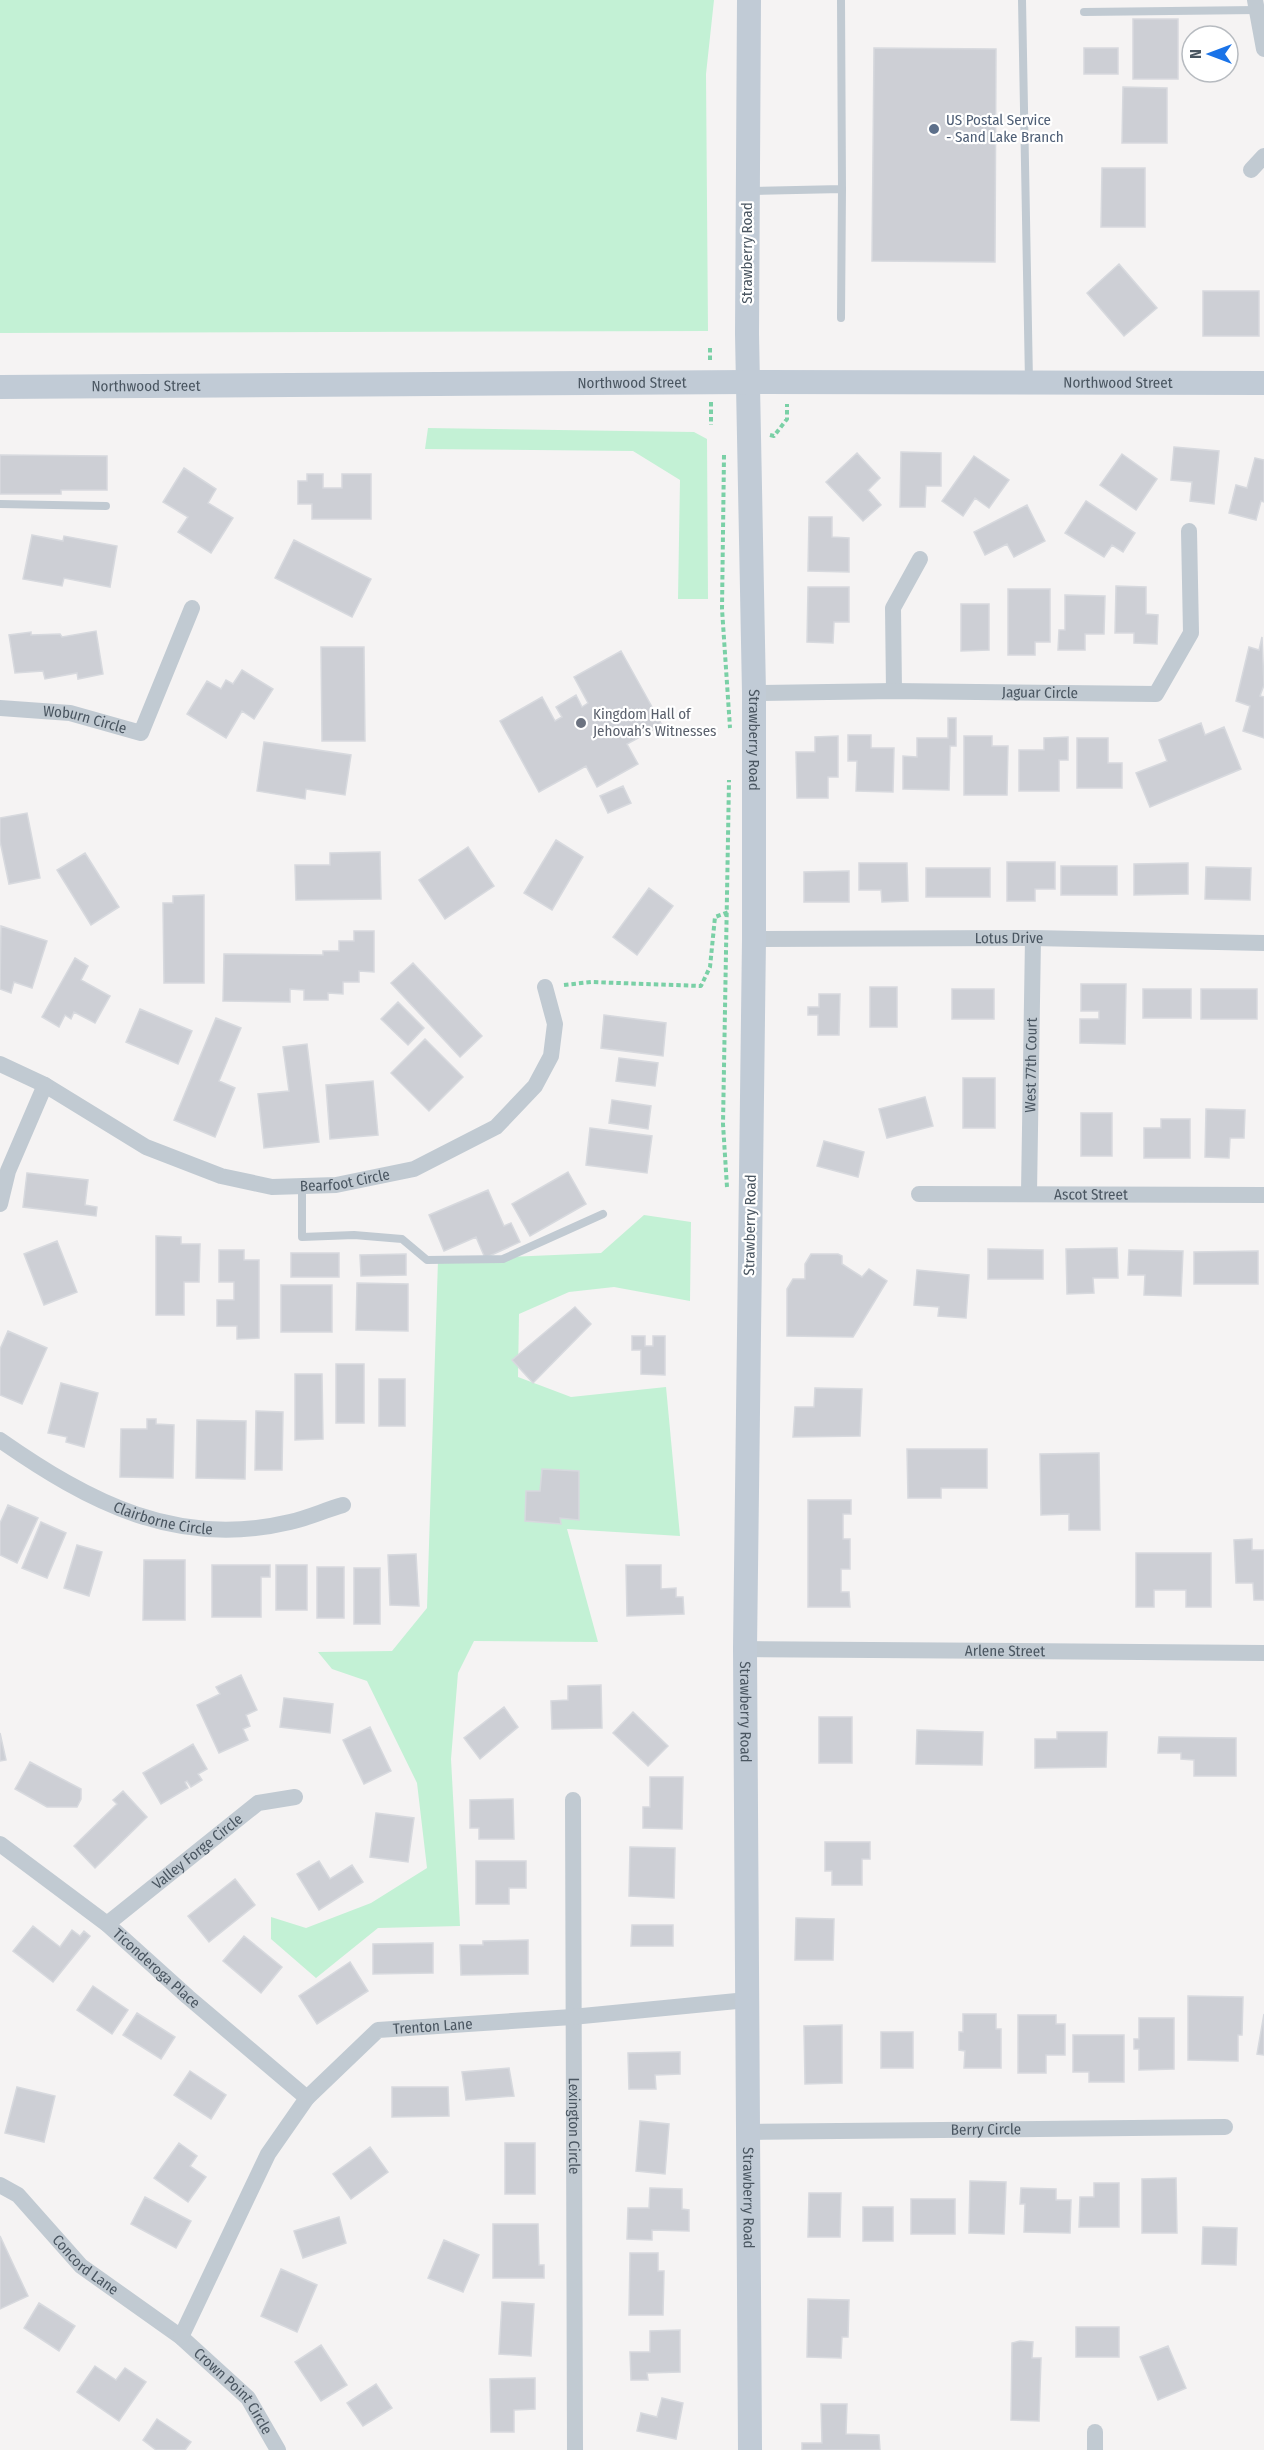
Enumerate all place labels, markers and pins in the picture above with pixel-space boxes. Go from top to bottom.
place label: US Postal Service - Sand Lake Branch [946,111,1064,146]
marker: US Postal Service - Sand Lake Branch [927,122,941,136]
place label: Kingdom Hall of Jehovah’s Witnesses [593,705,717,740]
marker: Kingdom Hall of Jehovah’s Witnesses [574,716,588,730]

